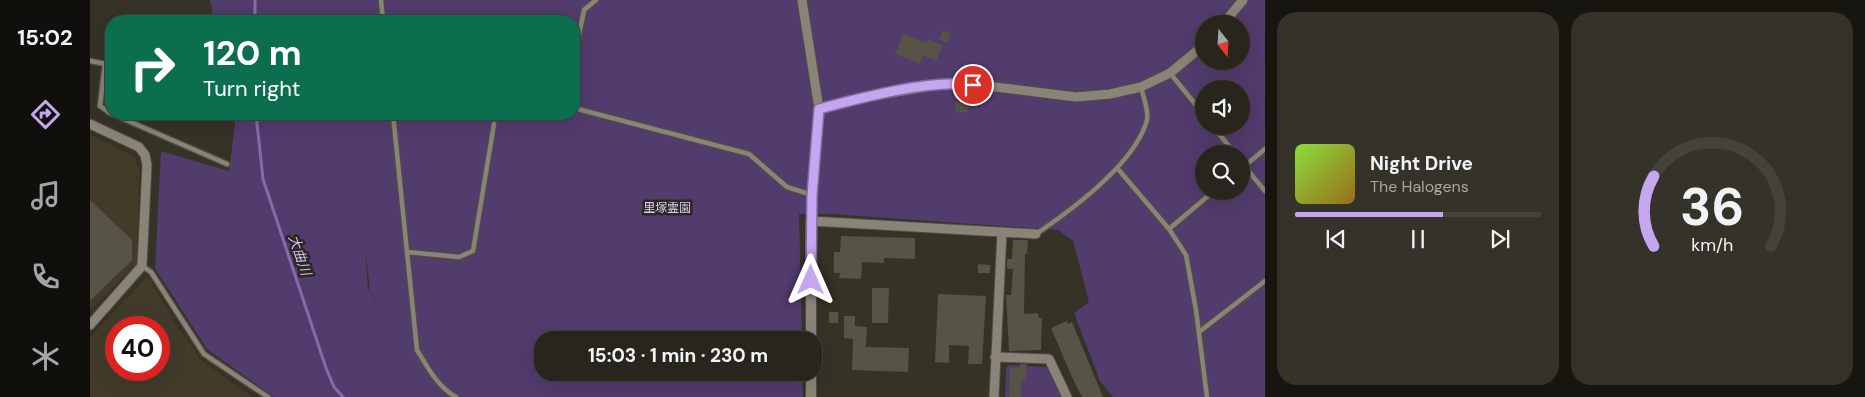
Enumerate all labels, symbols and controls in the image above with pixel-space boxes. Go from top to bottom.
north arrow [1195,15,1250,70]
map controls [1195,15,1250,200]
text: 15:02 [17,23,73,52]
text: 120 m [203,30,302,76]
icon: right [120,35,185,100]
pin [952,64,994,106]
icon: arrive [959,71,987,99]
text: Turn right [203,74,300,103]
button: sound [1195,80,1250,135]
icon: directions [28,97,63,132]
button: search [1195,145,1250,200]
text: Night Drive [1370,151,1473,176]
text: 36 [1680,173,1744,241]
text: The Halogens [1370,176,1469,197]
icon: music [28,178,63,213]
park label: 里塚霊園 [643,200,691,216]
icon: previous [1322,225,1350,253]
icon: pause [1404,225,1432,253]
icon: next [1486,225,1514,253]
water label: 大曲川 [285,232,316,280]
text: km/h [1691,233,1733,257]
position arrow [784,253,836,305]
icon: phone [28,259,63,294]
speed limit sign: 40 [105,316,170,381]
icon: climate [28,339,63,374]
text: 15:03 · 1 min · 230 m [588,343,768,368]

